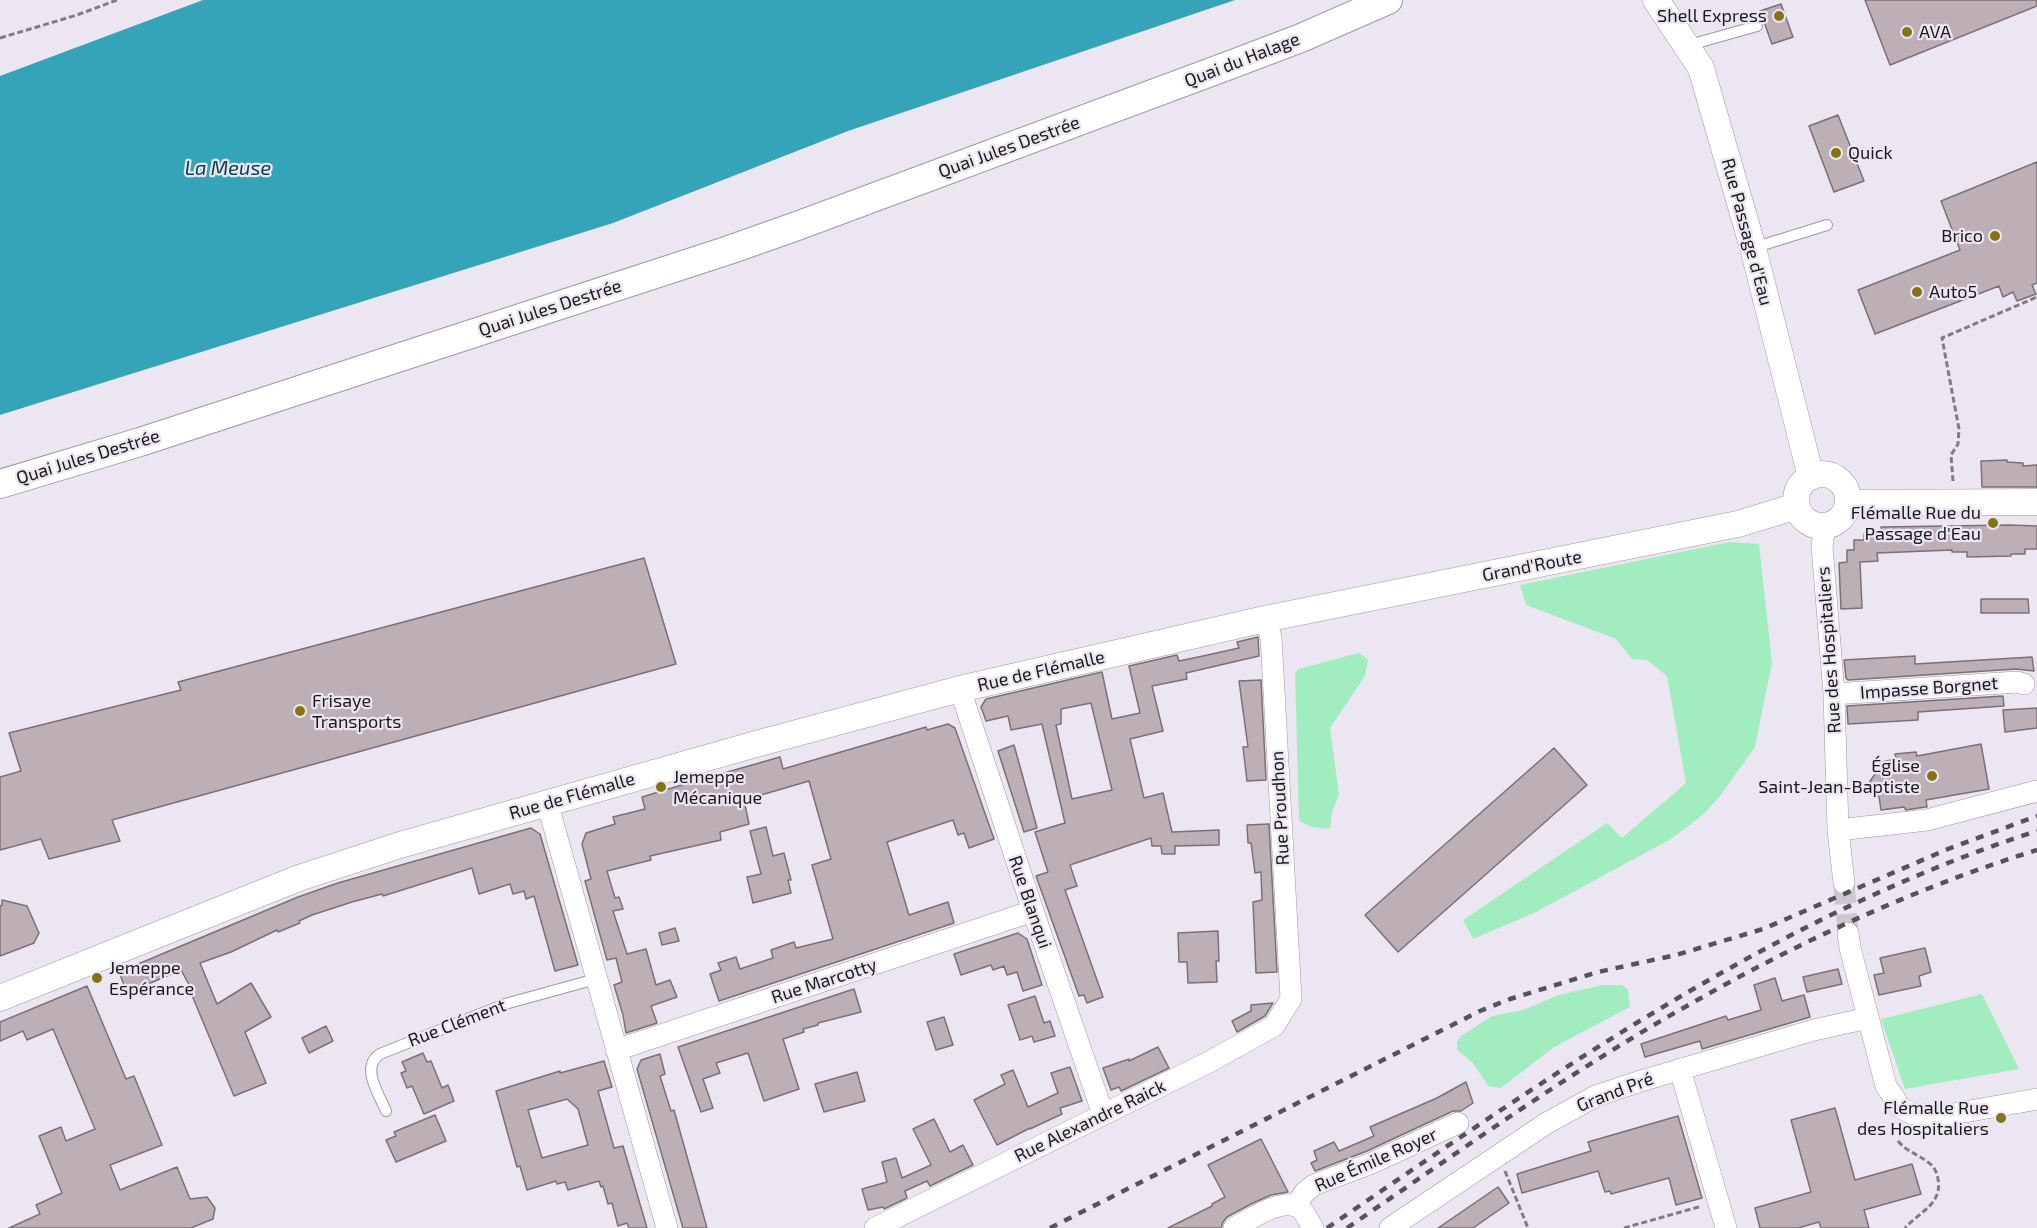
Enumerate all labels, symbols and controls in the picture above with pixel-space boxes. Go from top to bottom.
place label: Shell Express [1657,5,1767,27]
marker: Shell Express [1772,9,1786,23]
place label: AVA [1919,21,1951,43]
marker: AVA [1900,25,1914,39]
street label: Quai du Halage [1181,28,1303,92]
street label: Quai Jules Destrée [935,111,1083,183]
place label: Quick [1848,142,1893,164]
marker: Quick [1829,146,1843,160]
water label: La Meuse [185,156,271,180]
street label: Rue Passage d'Eau [1717,156,1777,308]
place label: Brico [1941,225,1983,247]
marker: Brico [1988,229,2002,243]
street label: Quai Jules Destrée [476,275,624,341]
place label: Auto5 [1929,281,1977,303]
marker: Auto5 [1910,285,1924,299]
street label: Quai Jules Destrée [14,425,162,489]
place label: Flémalle Rue du Passage d'Eau [1851,502,1981,544]
marker: Flémalle Rue du Passage d'Eau [1986,516,2000,530]
street label: Grand'Route [1480,546,1584,586]
street label: Rue des Hospitaliers [1812,566,1846,734]
street label: Rue de Flémalle [975,646,1107,696]
street label: Impasse Borgnet [1859,672,1999,704]
place label: Frisaye Transports [312,690,401,732]
marker: Frisaye Transports [293,704,307,718]
street label: Rue Proudhon [1266,750,1294,866]
place label: Église Saint-Jean-Baptiste [1758,755,1920,798]
place label: Jemeppe Mécanique [673,766,762,808]
street label: Rue de Flémalle [507,768,637,824]
marker: Église Saint-Jean-Baptiste [1925,769,1939,783]
marker: Jemeppe Mécanique [654,780,668,794]
street label: Rue Blanqui [1004,853,1056,951]
street label: Rue Marcotty [768,954,880,1008]
place label: Jemeppe Espérance [109,957,194,1000]
marker: Jemeppe Espérance [90,971,104,985]
street label: Rue Clément [405,994,509,1052]
street label: Grand Pré [1574,1068,1656,1116]
street label: Rue Alexandre Raick [1011,1075,1169,1167]
place label: Flémalle Rue des Hospitaliers [1857,1097,1989,1140]
marker: Flémalle Rue des Hospitaliers [1994,1111,2008,1125]
street label: Rue Émile Royer [1311,1123,1441,1197]

